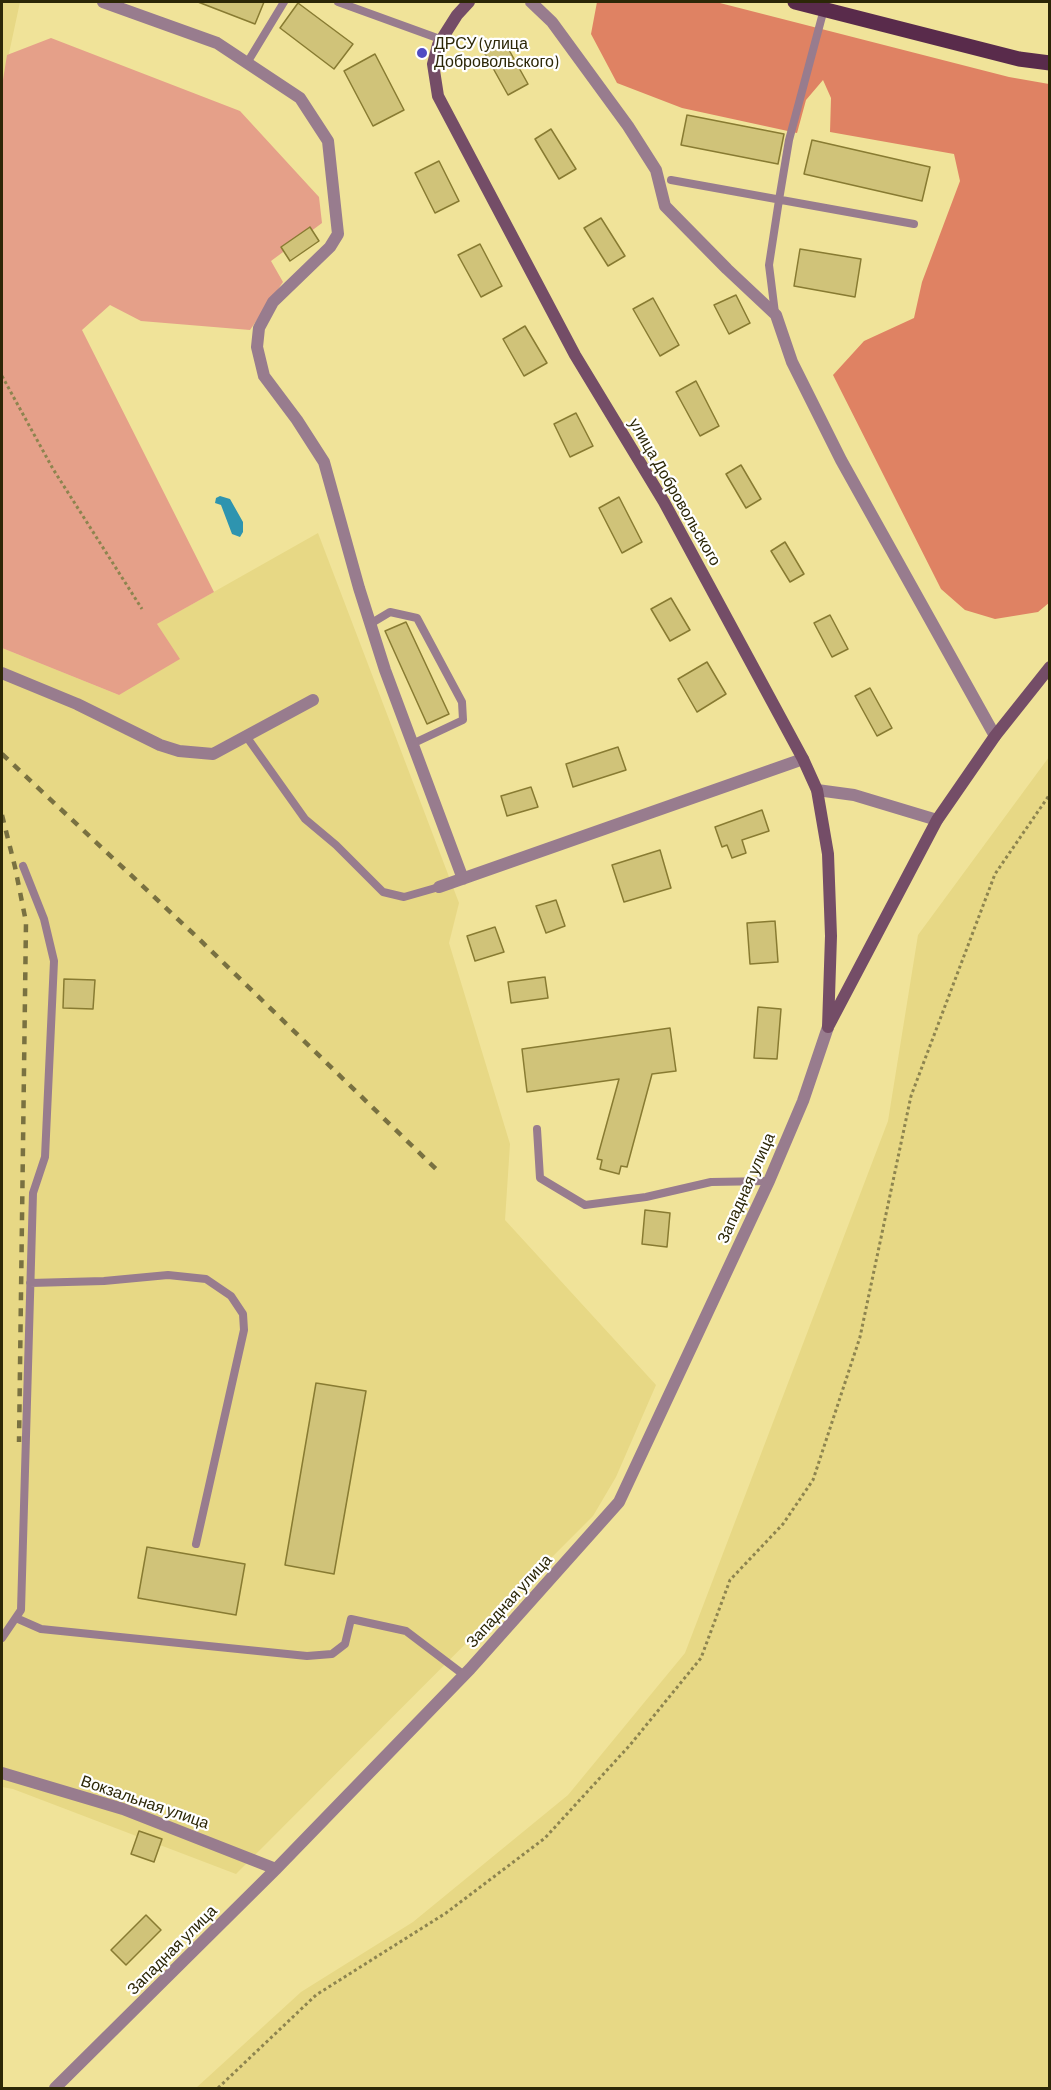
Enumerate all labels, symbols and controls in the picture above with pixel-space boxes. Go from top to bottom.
place label: ДРСУ (улица Добровольского) [434,34,558,72]
marker: ДРСУ (улица Добровольского) [415,46,429,60]
street label: улица Добровольского [625,415,725,569]
street label: Западная улица [713,1130,779,1246]
street label: Западная улица [462,1550,556,1652]
street label: Вокзальная улица [78,1771,212,1833]
street label: Западная улица [123,1901,221,1999]

